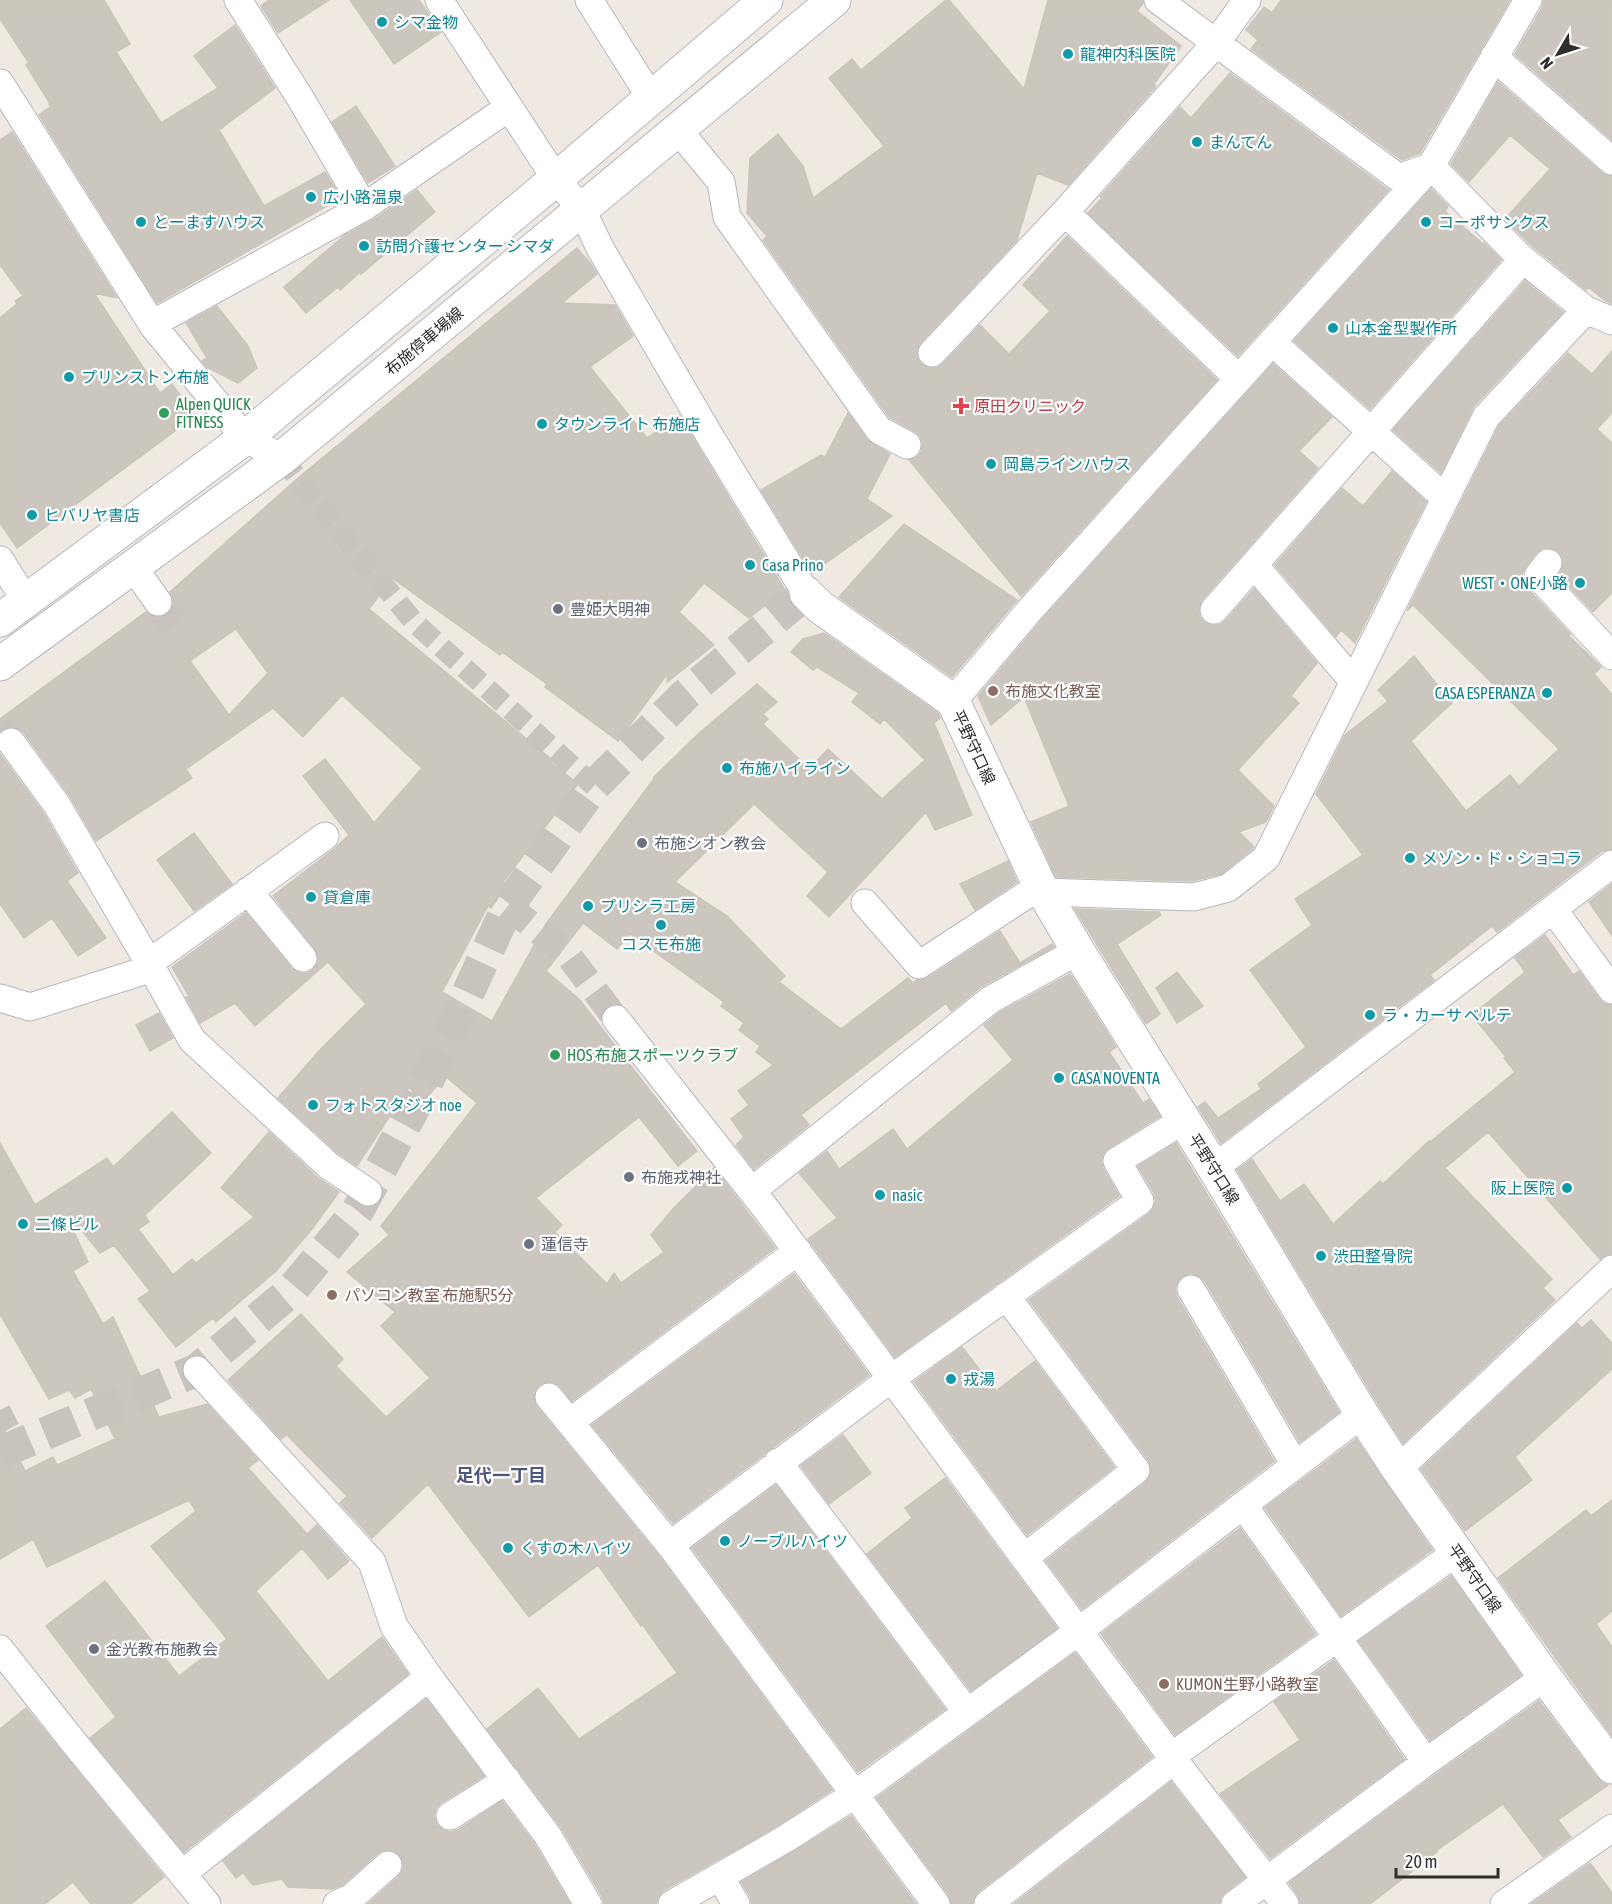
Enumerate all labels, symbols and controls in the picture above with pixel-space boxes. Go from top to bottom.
place label: シマ金物 [394,13,458,31]
marker: シマ金物 [375,15,389,29]
north arrow [1528,24,1588,84]
place label: 龍神内科医院 [1080,45,1176,63]
marker: 龍神内科医院 [1061,47,1075,61]
text: N [1536,54,1556,73]
place label: まんてん [1209,133,1272,151]
marker: まんてん [1190,135,1204,149]
place label: 広小路温泉 [323,188,403,206]
marker: 広小路温泉 [304,190,318,204]
place label: とーますハウス [153,213,265,231]
place label: コーポサンクス [1438,213,1550,231]
marker: とーますハウス [134,215,148,229]
marker: コーポサンクス [1419,215,1433,229]
place label: 訪問介護センター シマダ [376,237,554,255]
marker: 訪問介護センター シマダ [357,239,371,253]
street label: 布施停車場線 [381,303,467,379]
place label: 山本金型製作所 [1345,319,1457,337]
marker: 山本金型製作所 [1326,321,1340,335]
place label: プリンストン布施 [81,368,209,386]
marker: プリンストン布施 [62,370,76,384]
place label: Alpen QUICK FITNESS [176,395,251,431]
marker: 原田クリニック [952,397,970,415]
place label: 原田クリニック [974,397,1086,415]
marker: Alpen QUICK FITNESS [157,406,171,420]
place label: タウンライト 布施店 [554,415,700,433]
marker: タウンライト 布施店 [535,417,549,431]
place label: 岡島ラインハウス [1003,455,1131,473]
marker: 岡島ラインハウス [984,457,998,471]
place label: ヒバリヤ書店 [44,506,140,524]
marker: ヒバリヤ書店 [25,508,39,522]
place label: Casa Prino [762,556,823,574]
marker: Casa Prino [743,558,757,572]
place label: WEST・ONE小路 [1462,574,1568,592]
marker: WEST・ONE小路 [1573,576,1587,590]
place label: 豊姫大明神 [570,600,650,618]
marker: 豊姫大明神 [551,602,565,616]
place label: 布施文化教室 [1005,682,1101,700]
marker: 布施文化教室 [986,684,1000,698]
place label: CASA ESPERANZA [1435,684,1535,702]
marker: CASA ESPERANZA [1540,686,1554,700]
street label: 平野守口線 [949,707,999,787]
place label: 布施ハイライン [739,759,851,777]
marker: 布施ハイライン [720,761,734,775]
place label: 布施シオン教会 [654,834,766,852]
marker: 布施シオン教会 [635,836,649,850]
place label: メゾン・ド・ショコラ [1422,849,1582,867]
marker: メゾン・ド・ショコラ [1403,851,1417,865]
place label: 貸倉庫 [323,888,371,906]
marker: 貸倉庫 [304,890,318,904]
place label: プリシラ工房 [600,897,696,915]
marker: プリシラ工房 [581,899,595,913]
marker: コスモ布施 [654,918,668,932]
place label: コスモ布施 [621,935,701,953]
place label: ラ・カーサ ベルテ [1382,1006,1512,1024]
marker: ラ・カーサ ベルテ [1363,1008,1377,1022]
place label: HOS 布施スポーツクラブ [567,1046,738,1064]
marker: HOS 布施スポーツクラブ [548,1048,562,1062]
place label: CASA NOVENTA [1071,1069,1160,1087]
marker: CASA NOVENTA [1052,1071,1066,1085]
place label: フォトスタジオ noe [325,1096,462,1114]
marker: フォトスタジオ noe [306,1098,320,1112]
street label: 平野守口線 [1185,1130,1243,1208]
place label: 布施戎神社 [641,1168,721,1186]
marker: 布施戎神社 [622,1170,636,1184]
place label: 阪上医院 [1491,1179,1555,1197]
marker: 阪上医院 [1560,1181,1574,1195]
place label: nasic [892,1186,923,1204]
marker: nasic [873,1188,887,1202]
place label: 二條ビル [35,1215,99,1233]
marker: 二條ビル [16,1217,30,1231]
place label: 蓮信寺 [541,1235,589,1253]
marker: 蓮信寺 [522,1237,536,1251]
place label: 渋田整骨院 [1333,1247,1413,1265]
marker: 渋田整骨院 [1314,1249,1328,1263]
place label: パソコン教室 布施駅5分 [344,1286,514,1304]
marker: パソコン教室 布施駅5分 [325,1288,339,1302]
place label: 戎湯 [963,1370,995,1388]
marker: 戎湯 [944,1372,958,1386]
district label: 足代一丁目 [456,1465,546,1486]
place label: ノーブルハイツ [737,1532,848,1550]
marker: ノーブルハイツ [718,1534,732,1548]
place label: くすの木ハイツ [520,1539,632,1557]
street label: 平野守口線 [1445,1540,1505,1616]
marker: くすの木ハイツ [501,1541,515,1555]
place label: 金光教布施教会 [106,1640,218,1658]
marker: 金光教布施教会 [87,1642,101,1656]
place label: KUMON生野小路教室 [1176,1675,1319,1693]
marker: KUMON生野小路教室 [1157,1677,1171,1691]
scale bar [1396,1841,1498,1879]
text: 20 m [1405,1851,1437,1872]

